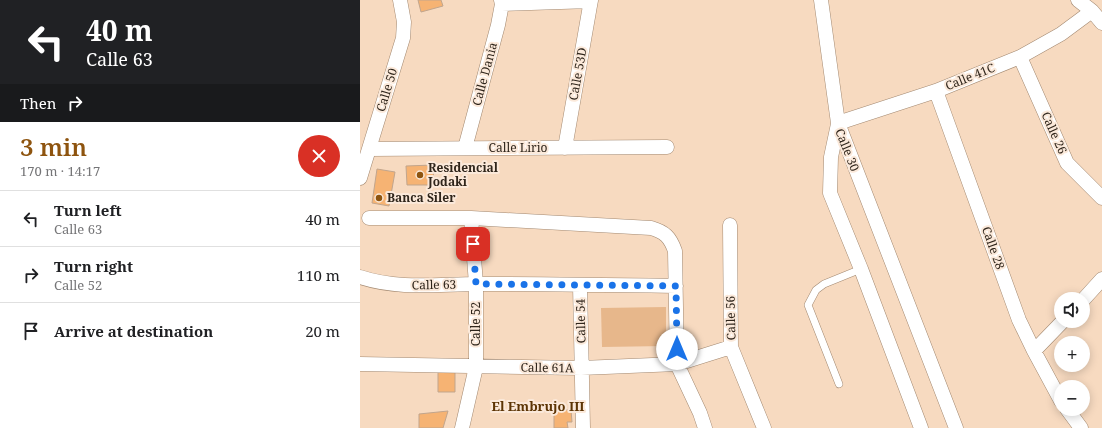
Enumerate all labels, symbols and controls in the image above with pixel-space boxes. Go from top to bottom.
text: 40 m [86,11,153,49]
icon: left [20,16,72,68]
street label: Calle Dania [468,40,501,107]
street label: Calle 53D [565,46,591,102]
text: Calle 63 [86,47,153,71]
street label: Calle 41C [943,59,997,94]
street label: Calle 50 [372,66,401,114]
icon: right [64,92,86,114]
text: Then [20,93,56,113]
street label: Calle 26 [1038,109,1071,157]
street label: Calle 30 [831,126,864,174]
text: 3 min [20,130,87,163]
button: close [298,135,340,177]
street label: Calle Lirio [489,139,547,156]
place label: Residencial Jodaki [427,159,499,190]
text: 170 m · 14:17 [20,162,100,180]
marker: Residencial Jodaki [415,170,425,180]
place label: Banca Siler [387,189,456,206]
marker: Banca Siler [374,193,384,203]
text: Turn left [54,200,122,220]
icon: left [20,208,42,230]
text: 40 m [305,209,340,229]
text: Calle 63 [54,220,102,238]
street label: Calle 28 [978,224,1009,272]
pin [456,227,490,261]
icon: arrive [462,233,484,255]
text: Turn right [54,256,133,276]
icon: right [20,264,42,286]
text: 110 m [297,265,340,285]
text: Calle 52 [54,276,102,294]
street label: Calle 63 [412,276,457,293]
map controls [1054,292,1090,416]
button: sound [1054,292,1090,328]
street label: Calle 56 [722,295,739,340]
street label: Calle 54 [572,298,589,343]
street label: Calle 52 [467,302,484,346]
icon: arrive [20,320,42,342]
text: Arrive at destination [54,321,213,341]
text: 20 m [305,321,340,341]
position arrow [656,328,698,370]
button: + [1054,336,1090,372]
street label: Calle 61A [520,359,574,376]
button: − [1054,380,1090,416]
district label: El Embrujo III [491,397,585,415]

